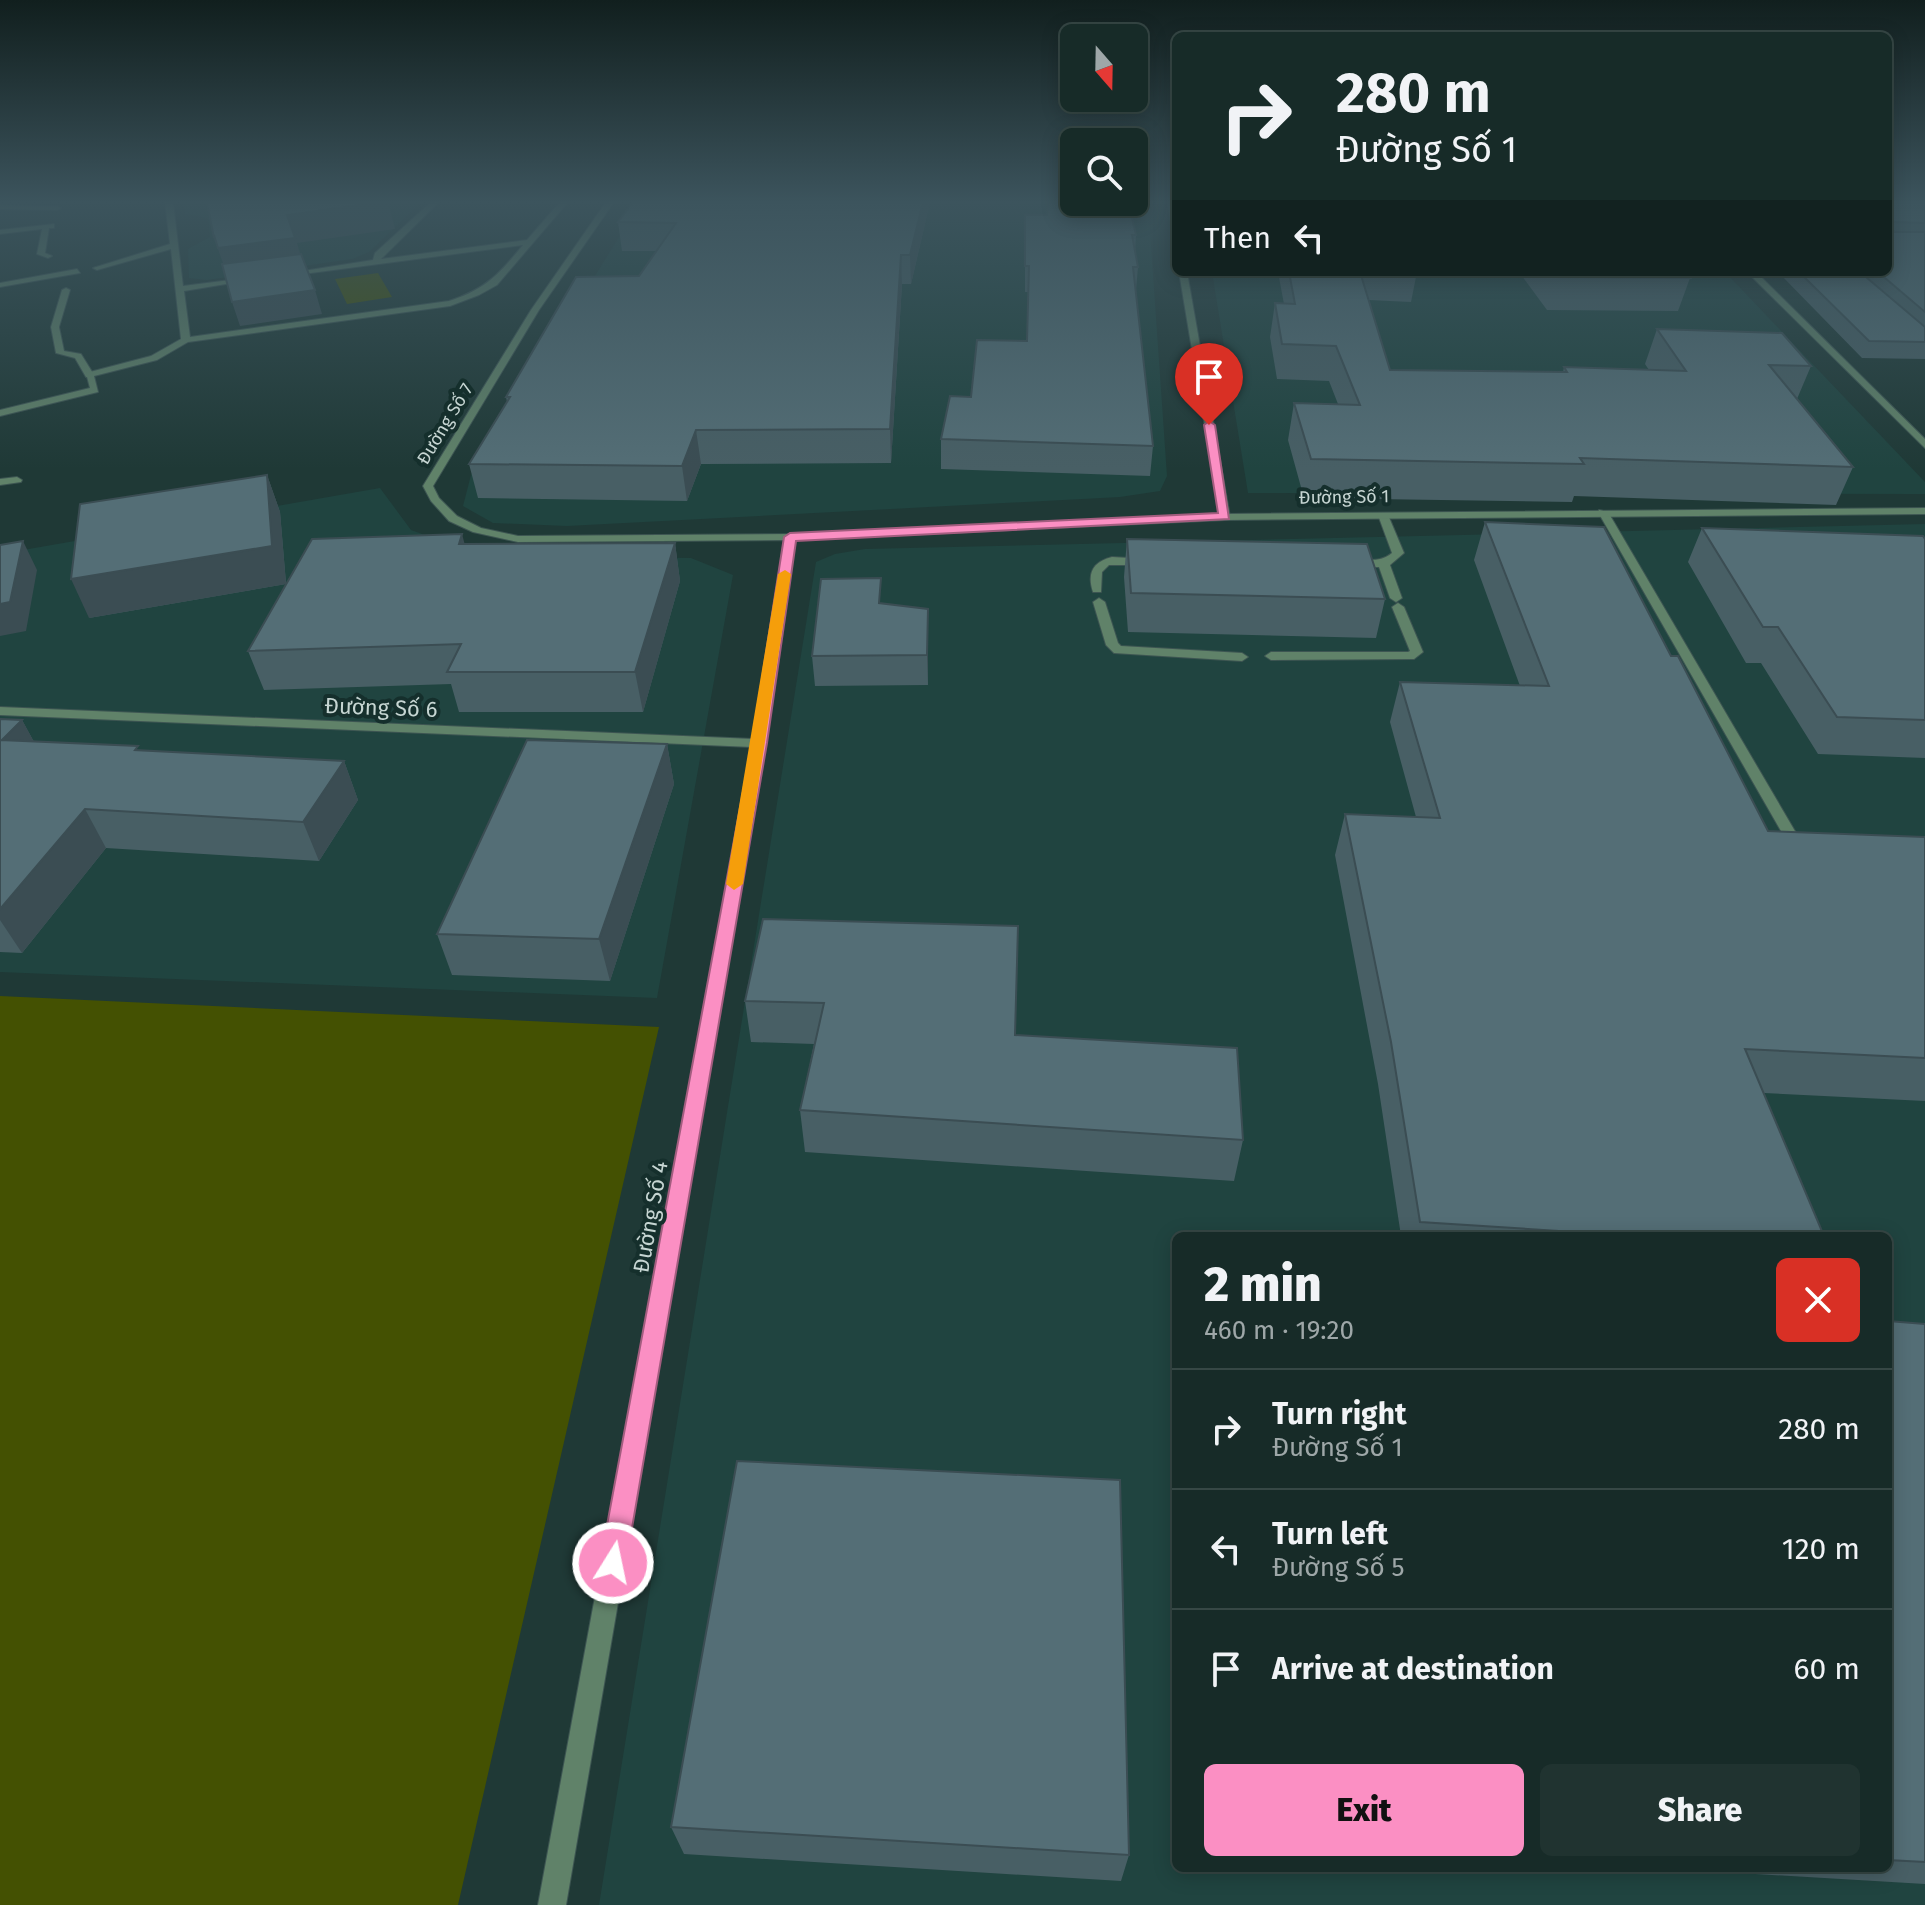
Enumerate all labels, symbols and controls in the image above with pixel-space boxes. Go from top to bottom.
north arrow [1060,24,1148,112]
map controls [1060,24,1148,216]
text: 280 m [1336,60,1491,127]
icon: right [1204,64,1308,168]
button: search [1060,128,1148,216]
text: Đường Số 1 [1336,128,1517,172]
icon: left [1287,216,1331,260]
text: Then [1204,220,1271,256]
pin [1175,343,1243,425]
icon: arrive [1187,355,1231,399]
street label: Đường Số 7 [412,379,478,469]
street label: Đường Số 1 [1299,485,1389,509]
street label: Đường Số 6 [324,692,438,723]
street label: Đường Số 4 [627,1159,674,1275]
text: 2 min [1204,1256,1322,1314]
button: close [1776,1258,1860,1342]
text: 460 m · 19:20 [1204,1315,1354,1346]
text: Turn right [1272,1396,1407,1432]
icon: right [1204,1407,1248,1451]
text: 280 m [1778,1411,1860,1447]
text: Đường Số 1 [1272,1432,1403,1463]
text: Turn left [1272,1516,1388,1552]
position arrow [571,1521,655,1605]
icon: left [1204,1527,1248,1571]
text: 120 m [1782,1531,1860,1567]
text: Đường Số 5 [1272,1552,1405,1583]
icon: arrive [1204,1647,1248,1691]
text: Arrive at destination [1272,1651,1554,1687]
text: 60 m [1794,1651,1860,1687]
button: Exit [1204,1764,1524,1856]
button: Share [1540,1764,1860,1856]

